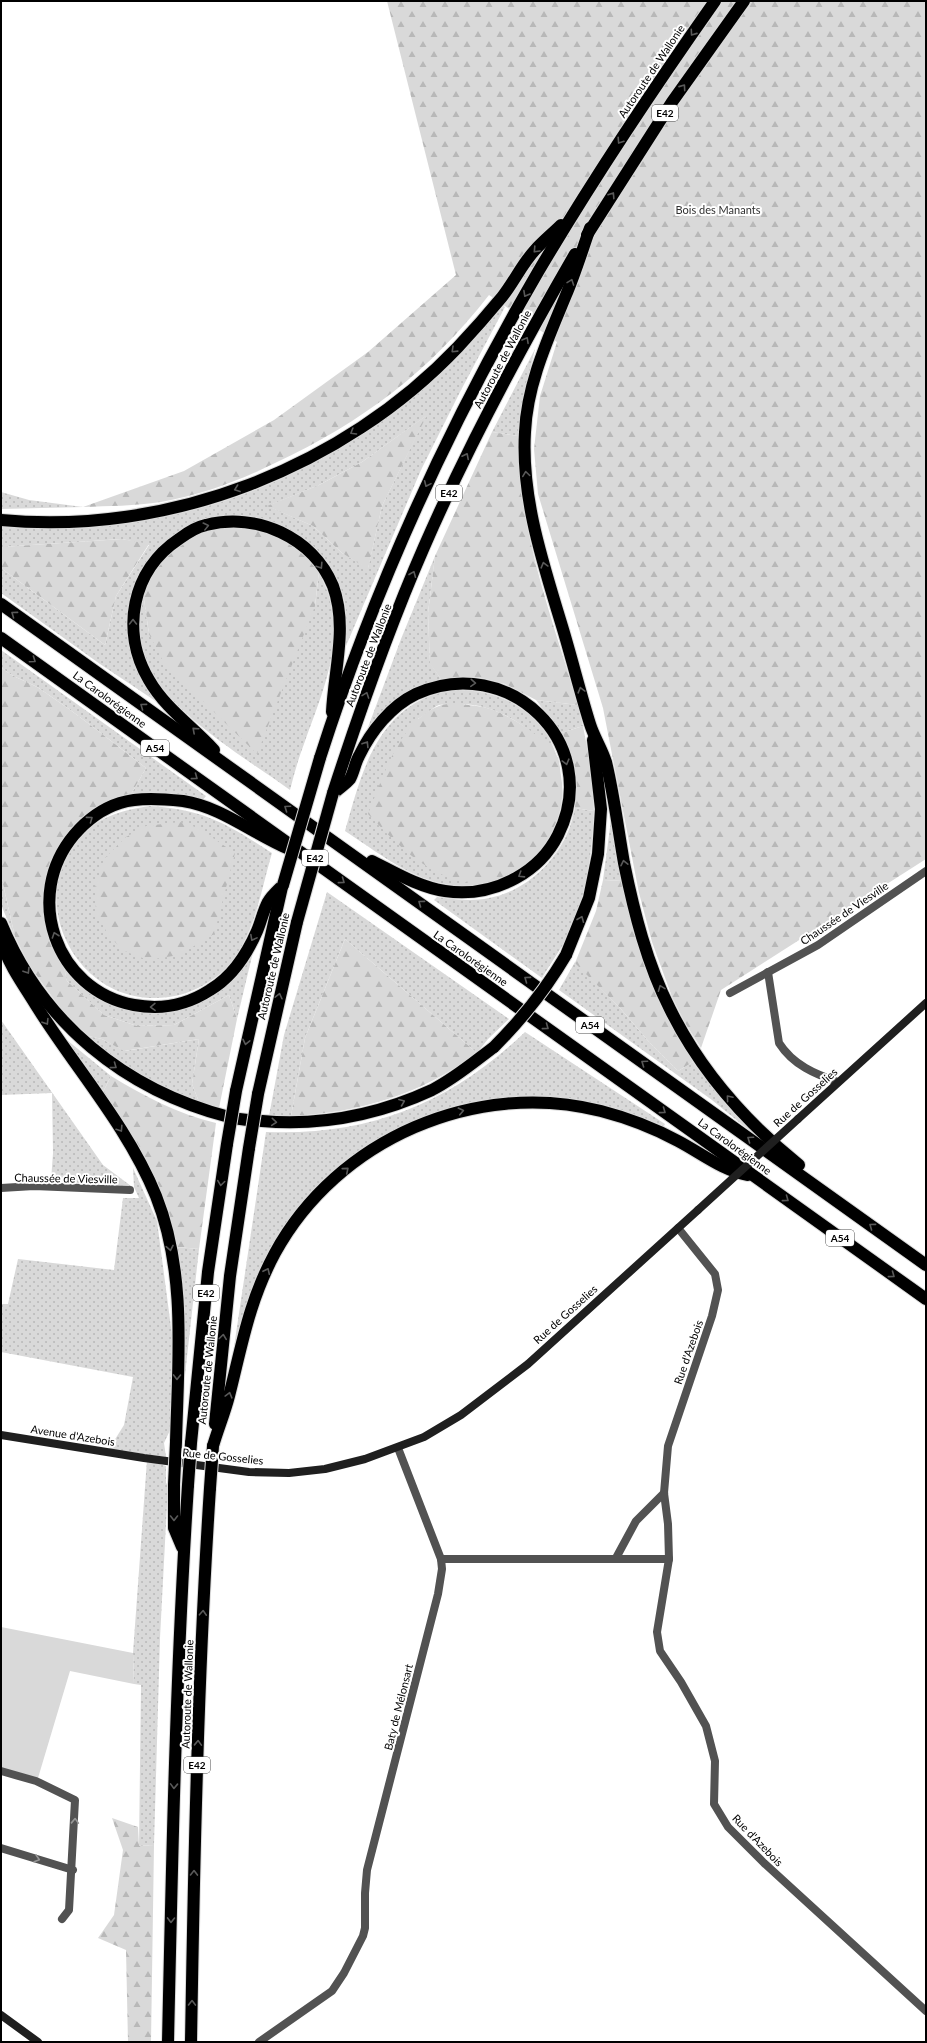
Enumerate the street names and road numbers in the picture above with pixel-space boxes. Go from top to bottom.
street label: Autoroute de Wallonie [615,22,687,120]
road number: E42 [652,105,678,121]
street label: Autoroute de Wallonie [471,308,533,410]
road number: E42 [436,485,462,501]
street label: Autoroute de Wallonie [342,602,394,708]
street label: La Carolorégienne [71,668,149,730]
road number: A54 [141,740,169,756]
road number: E42 [302,850,328,866]
street label: Chaussée de Viesville [798,879,891,947]
street label: Autoroute de Wallonie [254,911,292,1021]
street label: La Carolorégienne [431,928,511,989]
road number: A54 [576,1017,604,1033]
street label: Rue de Gosselies [770,1065,840,1129]
street label: La Carolorégienne [696,1115,774,1177]
street label: Chaussée de Viesville [14,1171,118,1185]
road number: A54 [826,1230,854,1246]
street label: Rue de Gosselies [530,1282,600,1346]
road number: E42 [193,1285,219,1301]
street label: Autoroute de Wallonie [195,1315,219,1425]
street label: Rue d'Azebois [671,1318,705,1386]
street label: Avenue d'Azebois [30,1422,116,1448]
street label: Rue de Gosselies [182,1445,264,1467]
street label: Autoroute de Wallonie [179,1639,195,1749]
street label: Baty de Mélonsart [381,1663,415,1751]
road number: E42 [184,1757,210,1773]
street label: Rue d'Azebois [730,1811,786,1869]

